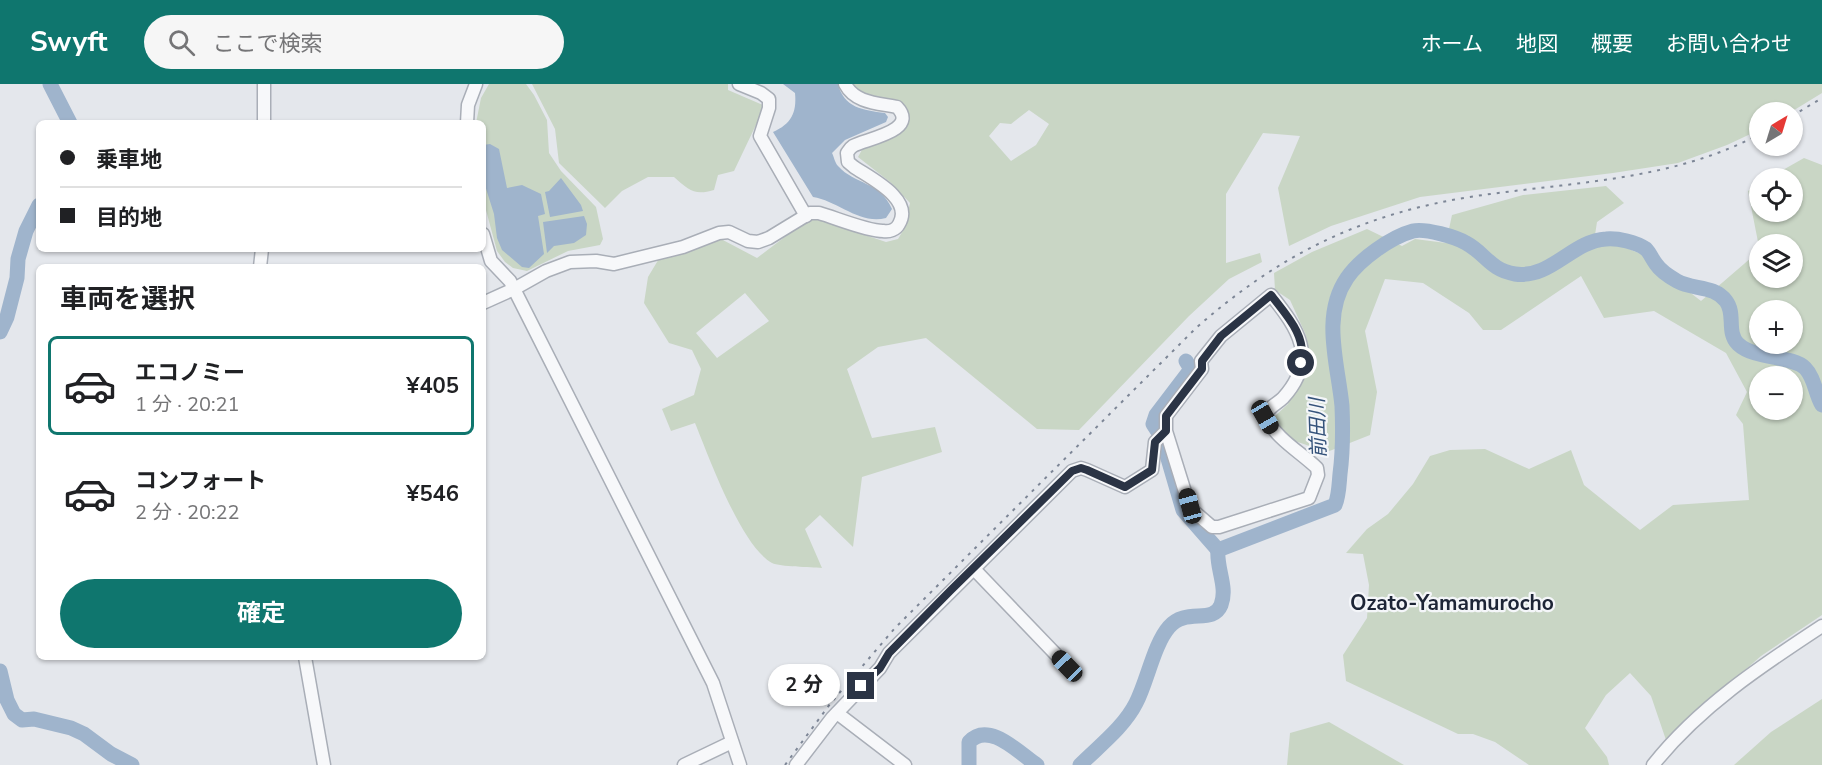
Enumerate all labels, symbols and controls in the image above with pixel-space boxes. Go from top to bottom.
search box [144,15,564,69]
text: Swyft [30,23,108,61]
icon: search [165,26,198,59]
text: ここで検索 [213,29,323,59]
text: ホーム [1421,30,1483,58]
text: 地図 [1516,30,1558,58]
text: 概要 [1591,30,1633,58]
text: お問い合わせ [1666,30,1792,58]
north arrow [1749,102,1803,156]
map controls [1749,102,1803,420]
text: 乗車地 [96,145,162,175]
button: locate [1749,168,1803,222]
text: 目的地 [96,203,162,233]
button: layers [1749,234,1803,288]
text: 車両を選択 [60,281,195,318]
button: + [1749,300,1803,354]
route start [1287,349,1314,376]
text: エコノミー [135,358,245,388]
icon: car [63,359,117,413]
button: − [1749,366,1803,420]
text: ¥405 [406,371,459,401]
text: 1 分 · 20:21 [135,391,240,418]
water label: 前田川 [1303,396,1333,458]
car [1248,397,1282,437]
text: コンフォート [135,466,266,496]
icon: car [63,467,117,521]
text: ¥546 [406,479,459,509]
car [1177,486,1203,526]
text: 2 分 · 20:22 [135,499,240,526]
button: 確定 [60,579,462,648]
district label: Ozato-Yamamurocho [1350,589,1554,617]
car [1048,647,1086,685]
callout: 2 分 [768,665,840,707]
text: 2 分 [785,671,823,698]
route end [847,672,874,699]

